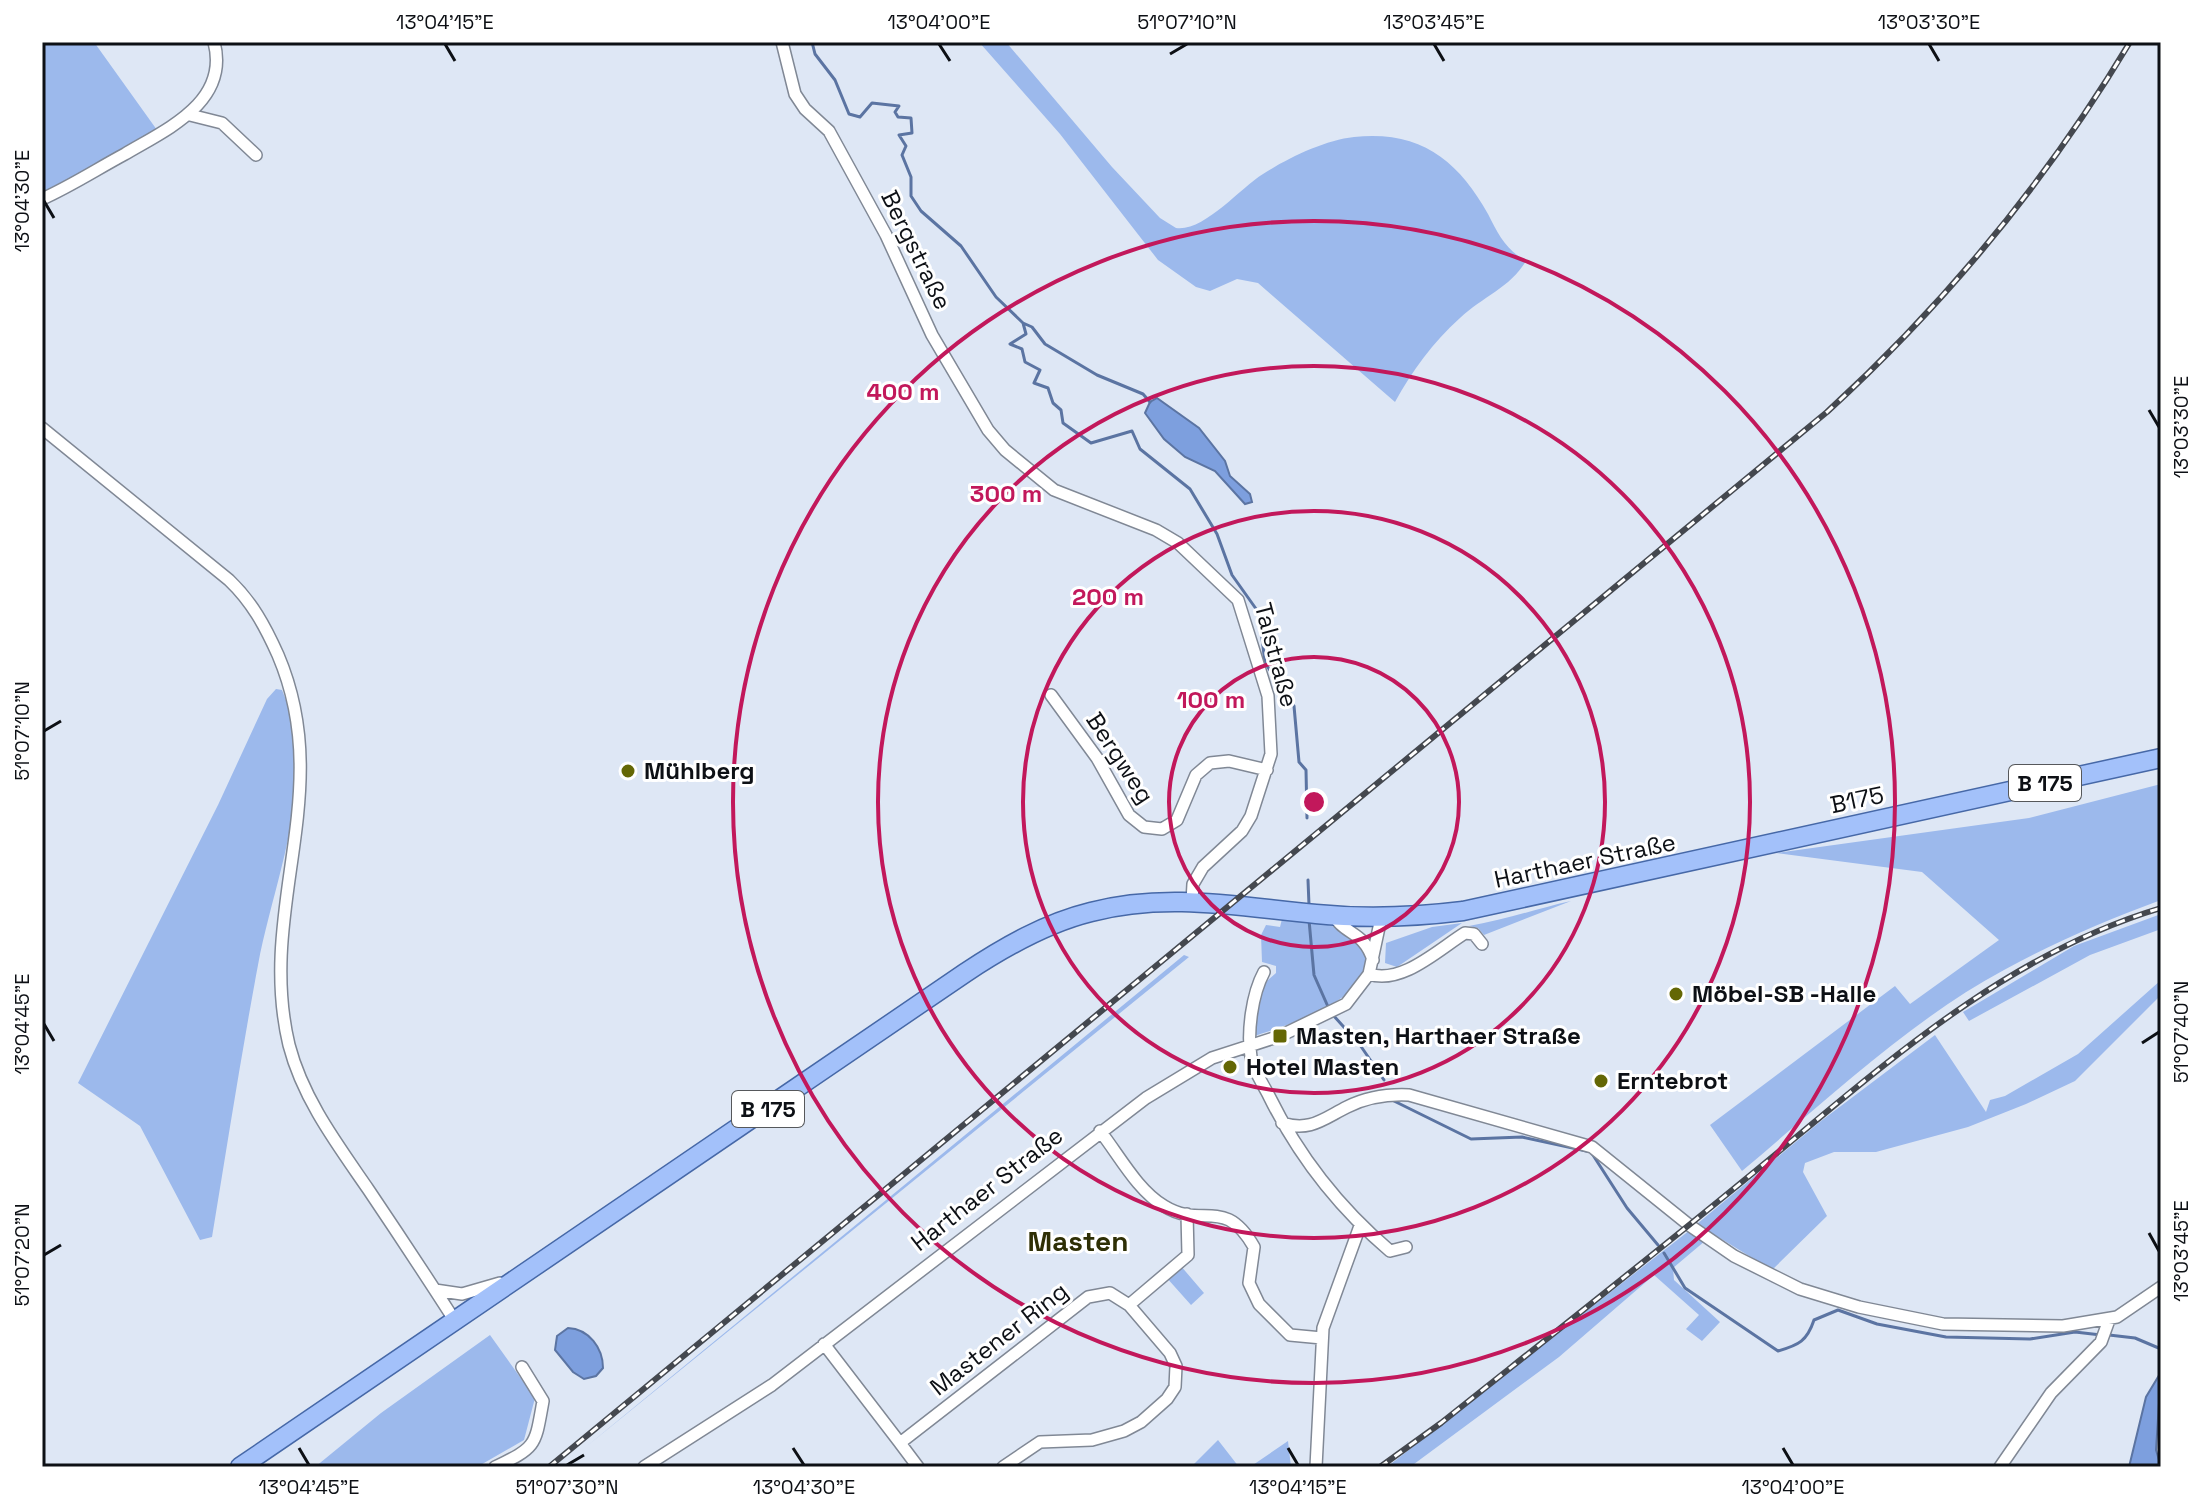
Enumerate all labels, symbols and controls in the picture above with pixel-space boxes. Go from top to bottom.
text: 13°04'15"E [396,9,494,35]
text: 13°04'00"E [887,9,991,35]
text: 51°07'10"N [1137,9,1237,35]
text: 13°03'45"E [1383,9,1485,35]
text: 13°03'30"E [1878,9,1980,35]
text: 13°04'30"E [9,150,35,252]
street label: Bergstraße [874,185,959,315]
text: 400 m [867,376,939,407]
text: 13°03'30"E [2168,376,2194,478]
text: 300 m [970,478,1042,509]
text: 200 m [1072,581,1144,612]
street label: Talstraße [1248,599,1305,710]
text: 51°07'10"N [9,681,35,781]
text: 100 m [1177,684,1245,715]
street label: Bergweg [1079,706,1161,809]
place label: Mühlberg [644,755,755,786]
marker: Mühlberg [619,762,637,780]
road number: B 175 [2009,765,2081,801]
street label: B175 [1827,779,1886,820]
centre of rings [1300,788,1328,816]
street label: Harthaer Straße [1491,826,1678,895]
text: 13°04'45"E [9,973,35,1075]
place label: Möbel-SB -Halle [1692,978,1876,1009]
text: 51°07'40"N [2168,981,2194,1083]
marker: Möbel-SB -Halle [1667,985,1685,1003]
place label: Masten, Harthaer Straße [1296,1020,1581,1051]
marker: Masten, Harthaer Straße [1271,1027,1289,1045]
place label: Hotel Masten [1246,1051,1399,1082]
marker: Hotel Masten [1221,1058,1239,1076]
place label: Erntebrot [1617,1065,1728,1096]
marker: Erntebrot [1592,1072,1610,1090]
road number: B 175 [732,1091,804,1127]
street label: Harthaer Straße [904,1120,1069,1258]
text: 13°03'45"E [2168,1200,2194,1302]
text: 51°07'20"N [9,1203,35,1307]
district label: Masten [1028,1223,1128,1259]
street label: Mastener Ring [923,1275,1074,1402]
text: 13°04'45"E [258,1474,360,1500]
text: 51°07'30"N [515,1474,619,1500]
text: 13°04'30"E [753,1474,855,1500]
text: 13°04'15"E [1249,1474,1347,1500]
text: 13°04'00"E [1741,1474,1845,1500]

